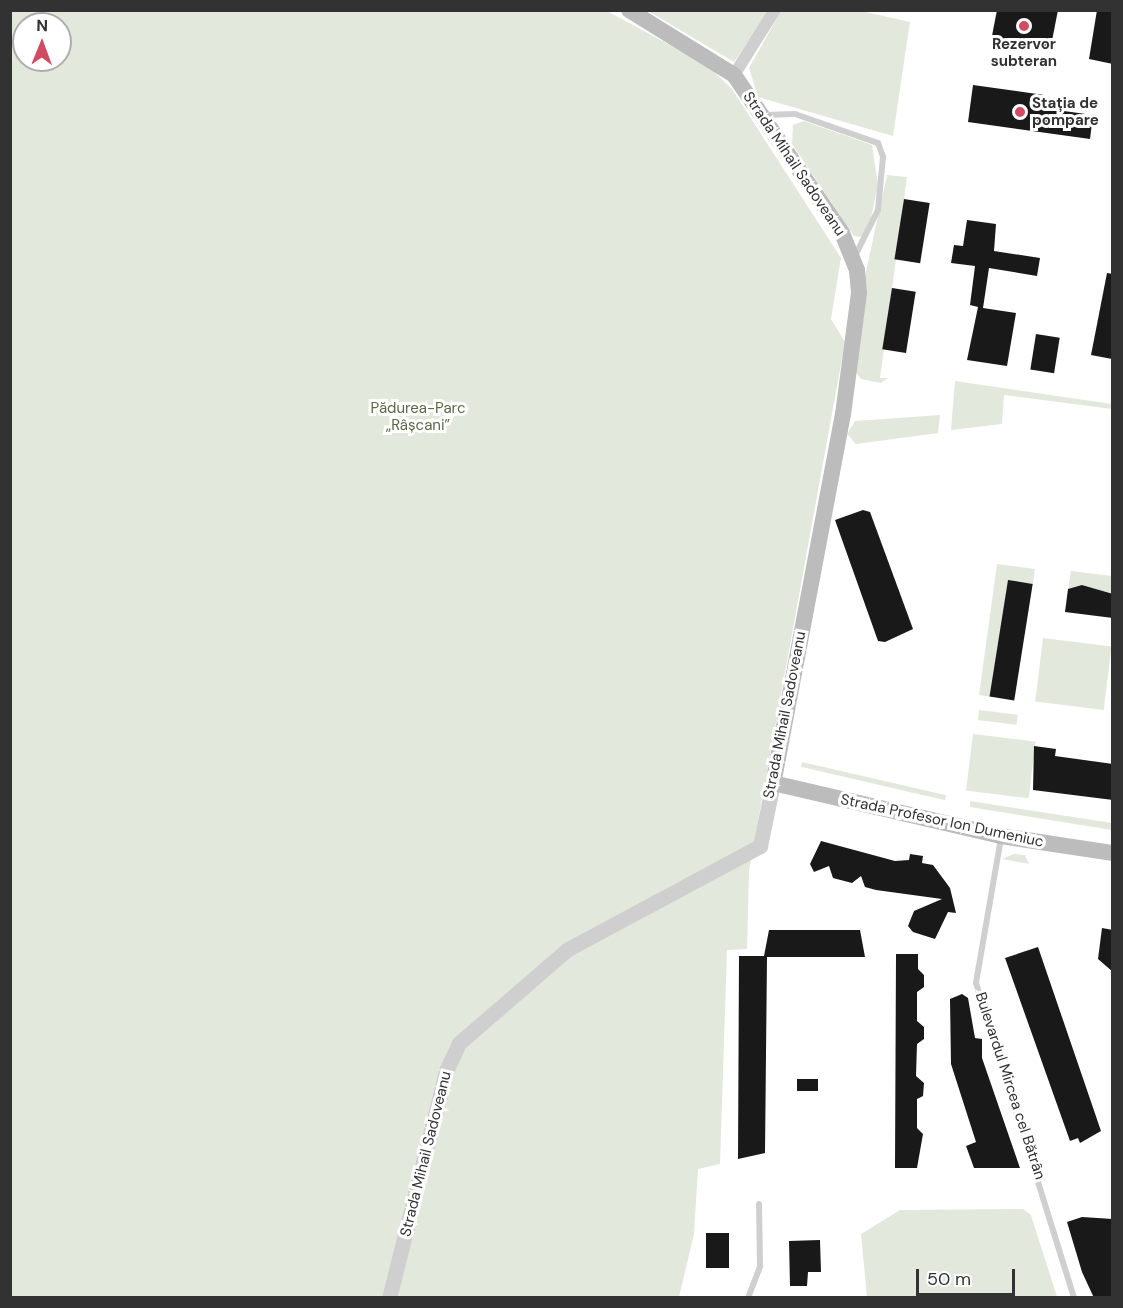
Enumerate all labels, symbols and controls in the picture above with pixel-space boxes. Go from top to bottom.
north arrow [12,12,72,72]
text: N [36,15,48,36]
marker: Rezervor subteran [1017,19,1031,33]
place label: Rezervor subteran [991,35,1057,70]
street label: Strada Mihail Sadoveanu [739,89,849,239]
place label: Stația de pompare [1032,94,1099,129]
marker: Stația de pompare [1013,105,1027,119]
park label: Pădurea-Parc „Râșcani” [371,399,465,434]
street label: Strada Mihail Sadoveanu [760,630,810,800]
street label: Strada Profesor Ion Dumeniuc [839,791,1045,851]
street label: Bulevardul Mircea cel Bătrân [971,990,1049,1182]
street label: Strada Mihail Sadoveanu [397,1069,455,1239]
scale bar [919,1257,1018,1295]
text: 50 m [927,1267,971,1291]

